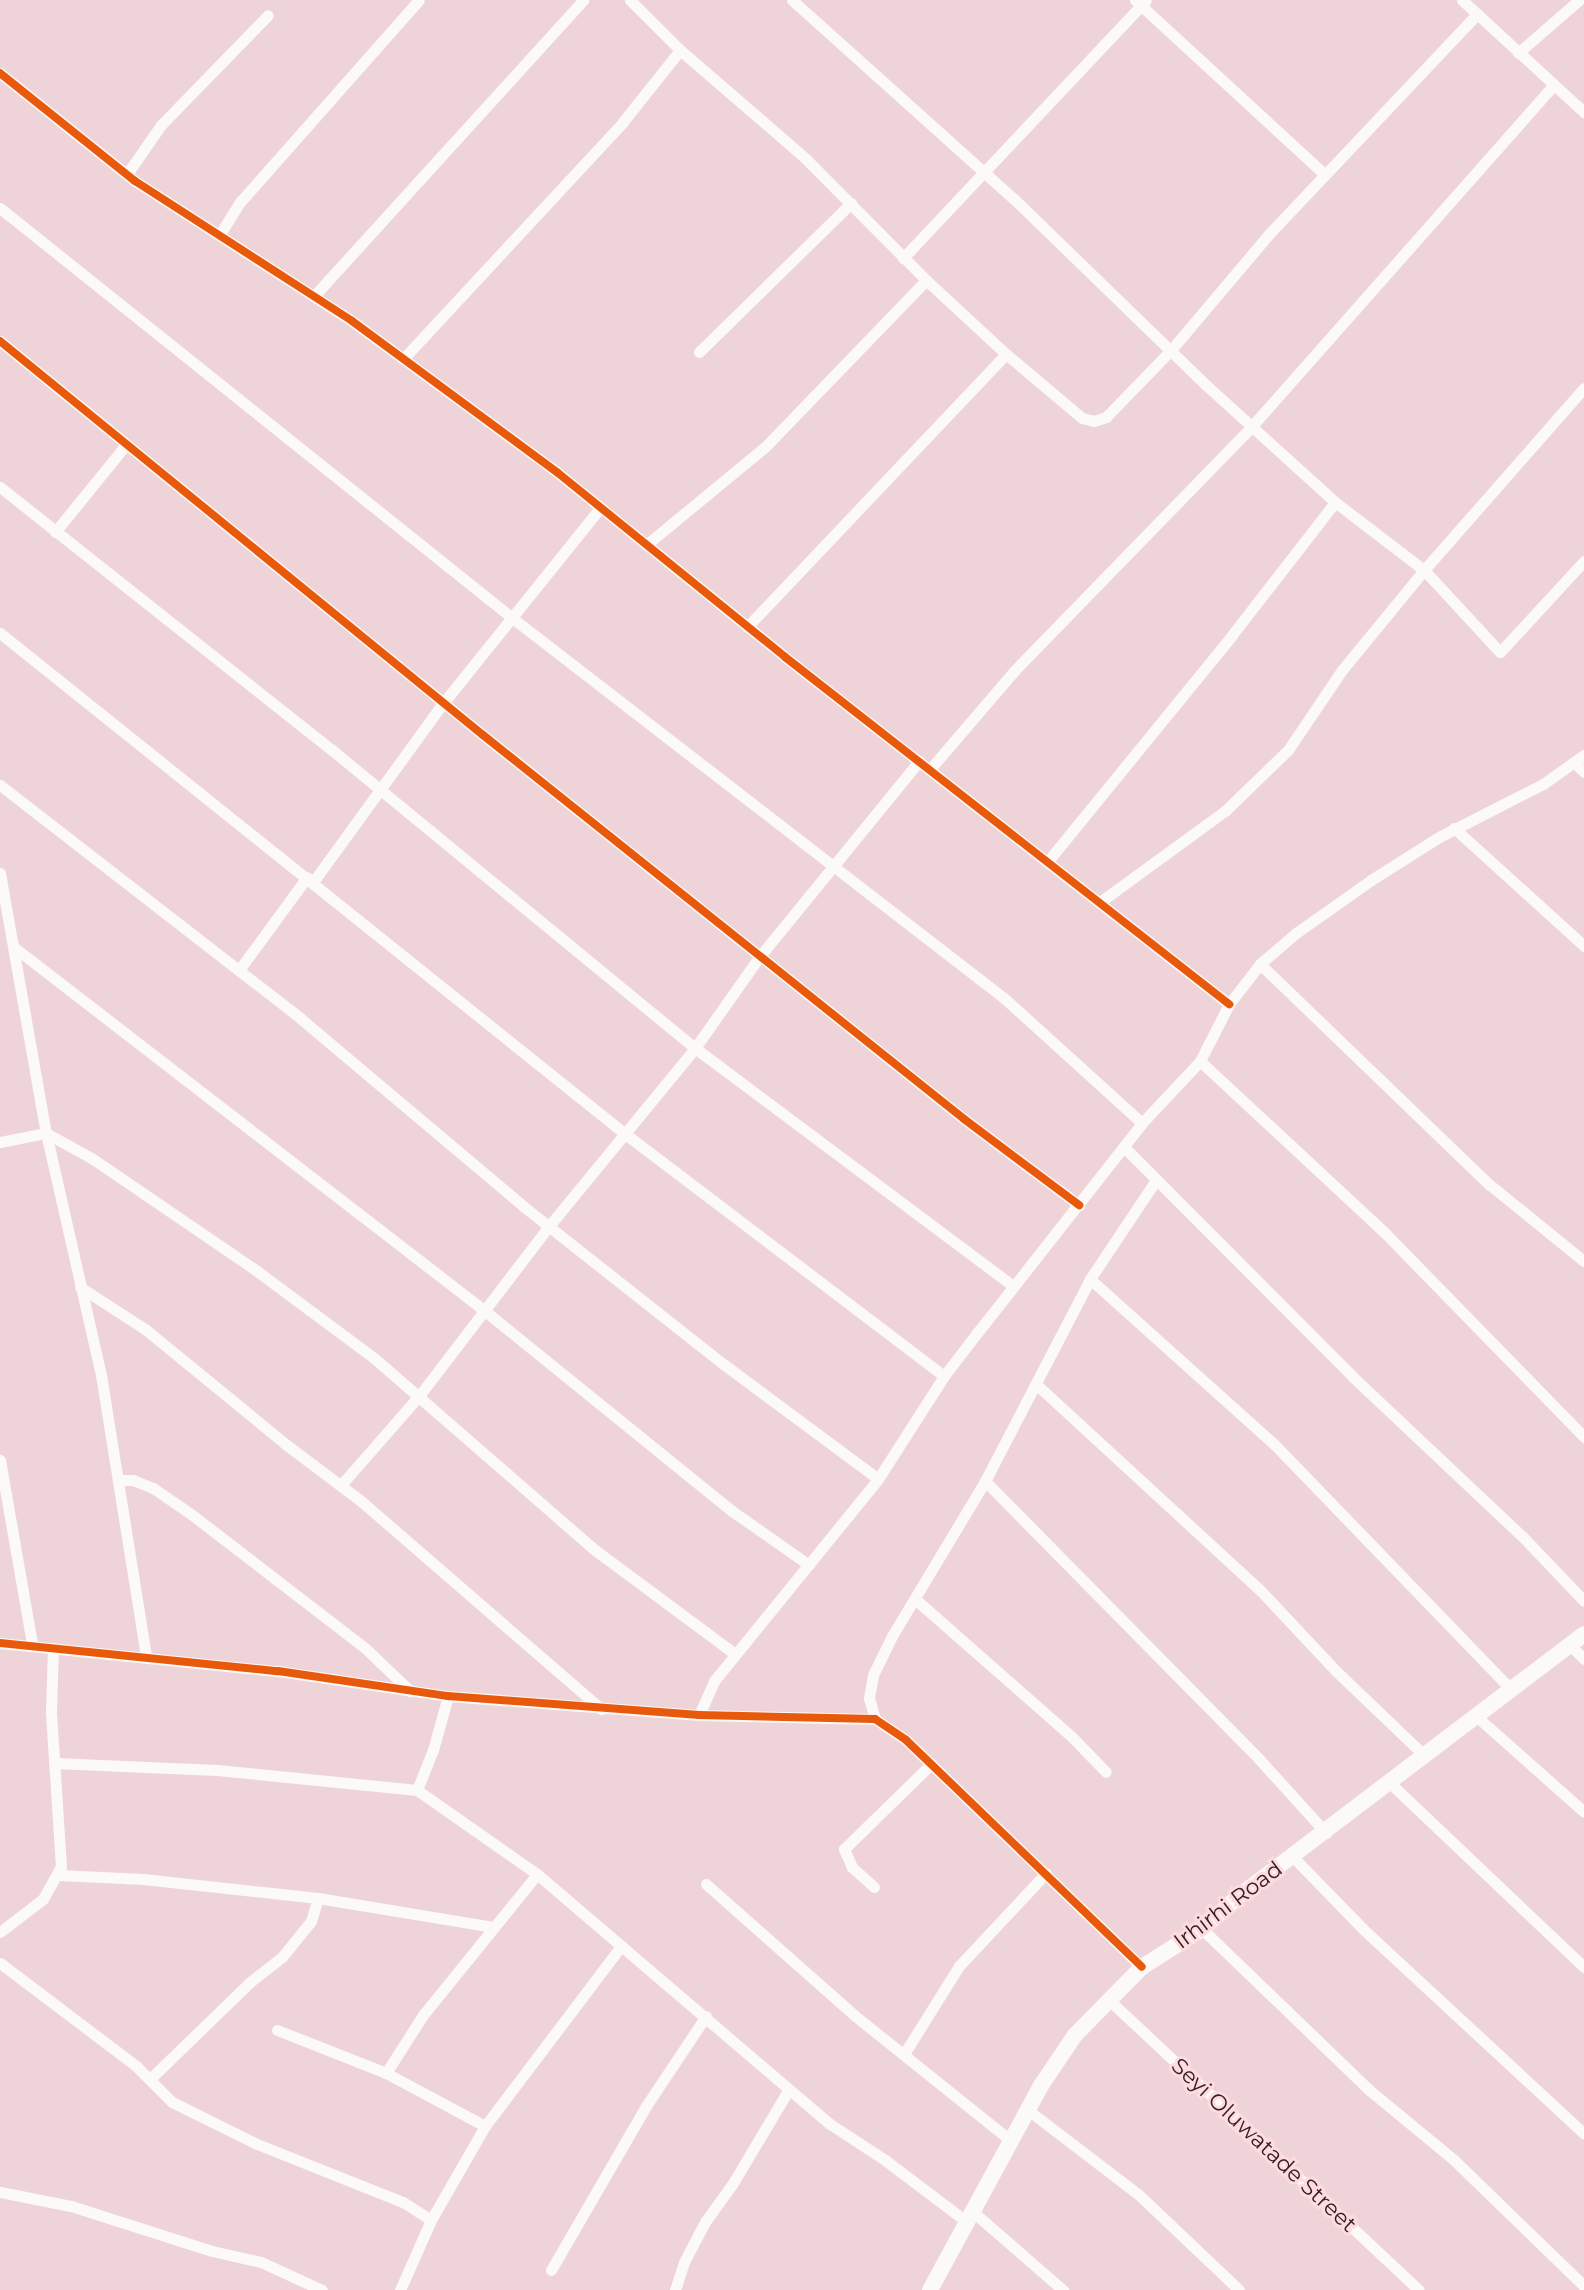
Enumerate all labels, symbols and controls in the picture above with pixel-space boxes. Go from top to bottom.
street label: Irhirhi Road [1169,1856,1287,1954]
street label: Seyi Oluwatade Street [1166,2052,1362,2238]

